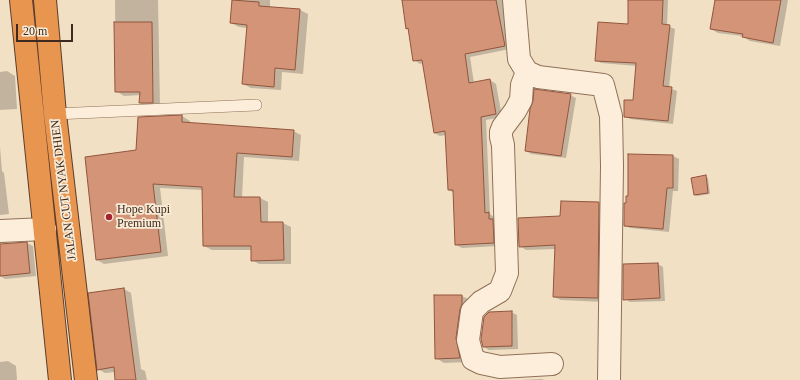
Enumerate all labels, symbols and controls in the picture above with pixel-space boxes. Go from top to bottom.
scale bar [18,16,75,42]
text: 20 m [23,24,47,38]
street label: JALAN CUT NYAK DHIEN [48,119,80,261]
place label: Hope Kupi Premium [117,203,170,231]
marker: Hope Kupi Premium [104,212,114,222]

